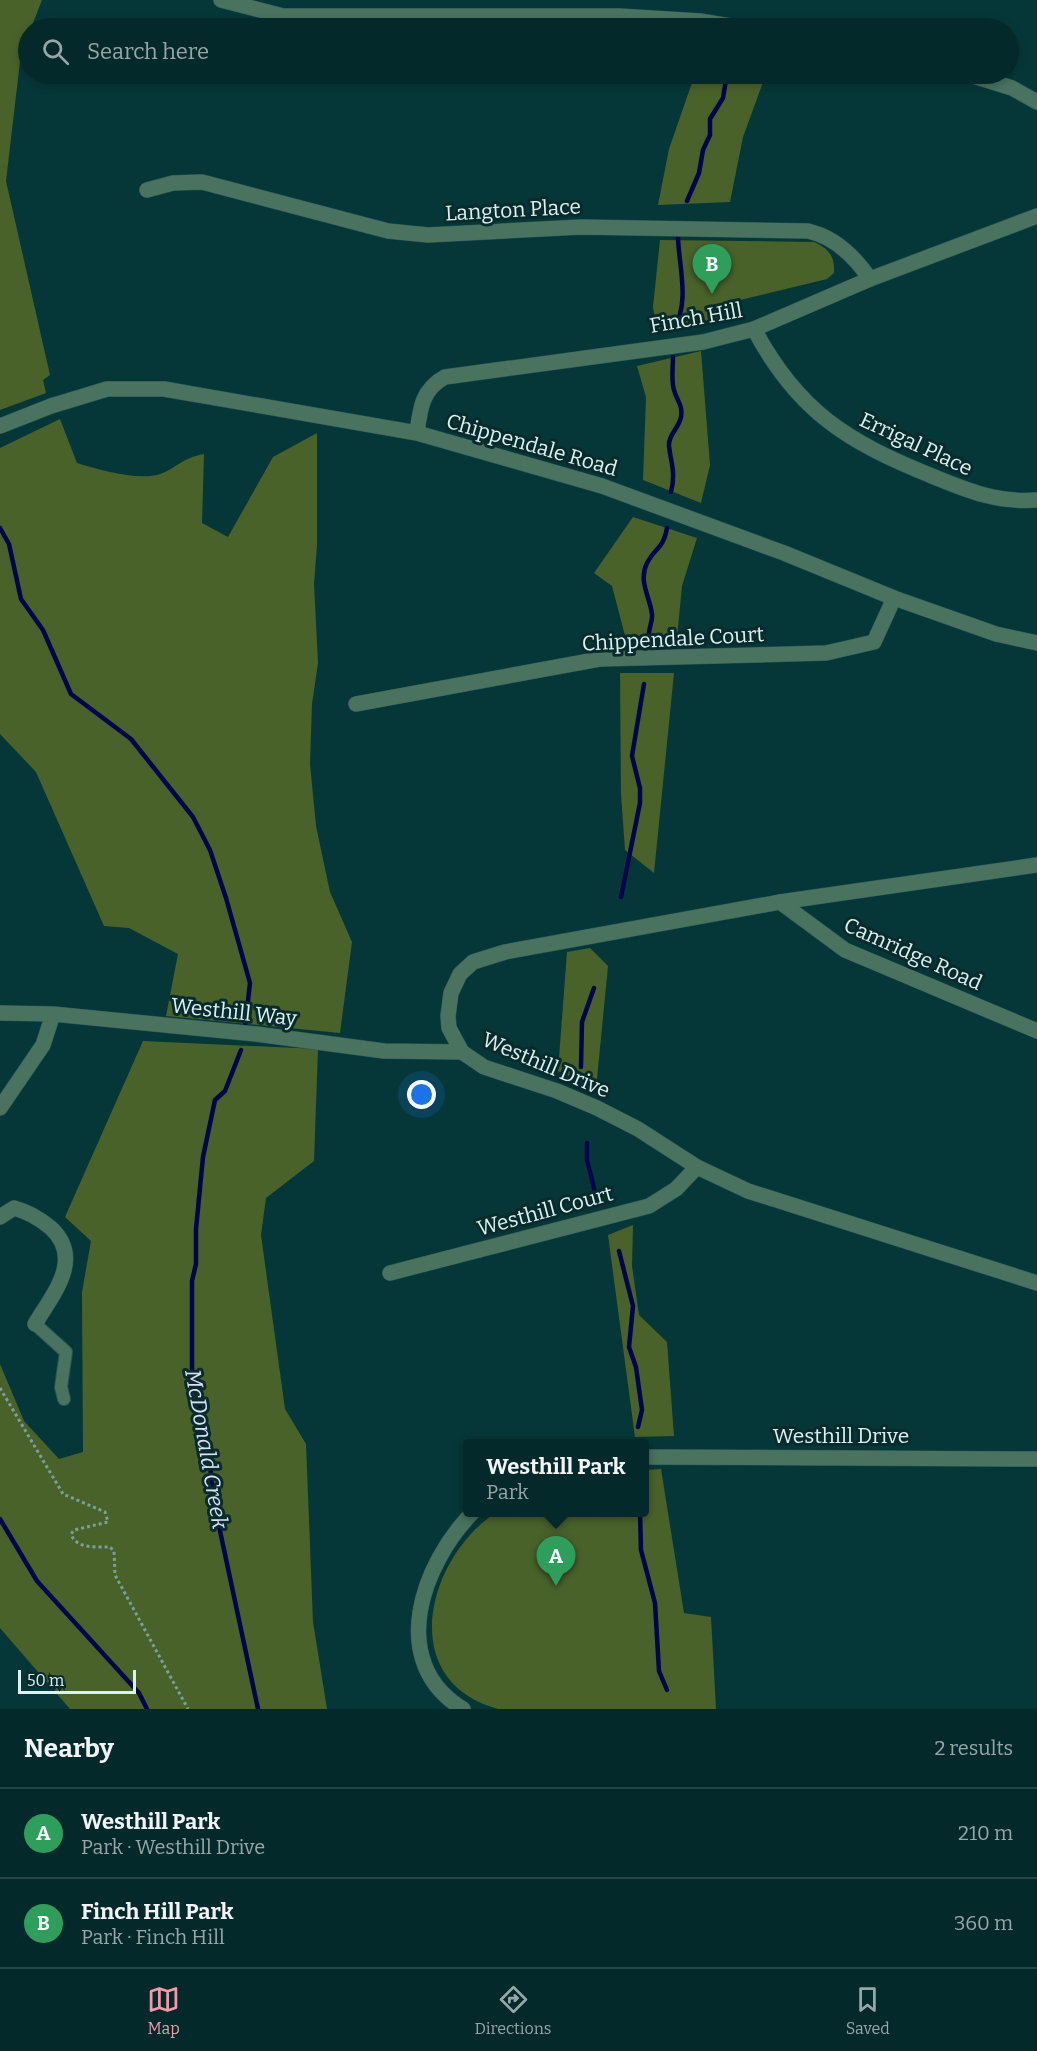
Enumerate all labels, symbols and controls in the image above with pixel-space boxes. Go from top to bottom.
search box [18,18,1019,84]
icon: search [39,35,72,68]
text: Search here [87,38,209,65]
street label: Langton Place [444,193,582,227]
pin: B [692,244,732,294]
street label: Finch Hill [648,297,744,339]
street label: Errigal Place [855,407,977,481]
street label: Chippendale Road [443,408,621,482]
street label: Chippendale Court [581,621,765,657]
street label: Camridge Road [840,912,986,996]
street label: Westhill Way [170,992,299,1032]
street label: Westhill Drive [478,1026,614,1104]
your location [407,1080,436,1109]
street label: Westhill Court [474,1180,616,1242]
water label: McDonald Creek [179,1367,234,1532]
street label: Westhill Drive [773,1423,909,1449]
popup [463,1439,649,1517]
text: Westhill Park [486,1453,626,1480]
text: Park [486,1480,528,1504]
pin: A [536,1536,576,1586]
scale bar [18,1667,136,1694]
text: 50 m [27,1671,64,1690]
text: Nearby [24,1733,114,1764]
text: 2 results [934,1736,1013,1760]
text: Westhill Park [81,1808,220,1835]
text: A [36,1821,51,1845]
text: 210 m [958,1821,1013,1845]
text: Park · Westhill Drive [81,1835,265,1859]
text: Finch Hill Park [81,1898,234,1925]
text: B [37,1911,50,1935]
text: 360 m [954,1911,1013,1935]
text: Park · Finch Hill [81,1925,225,1949]
tab: Map [147,1983,180,2038]
tab: Directions [475,1983,552,2038]
tab: Saved [846,1983,890,2038]

